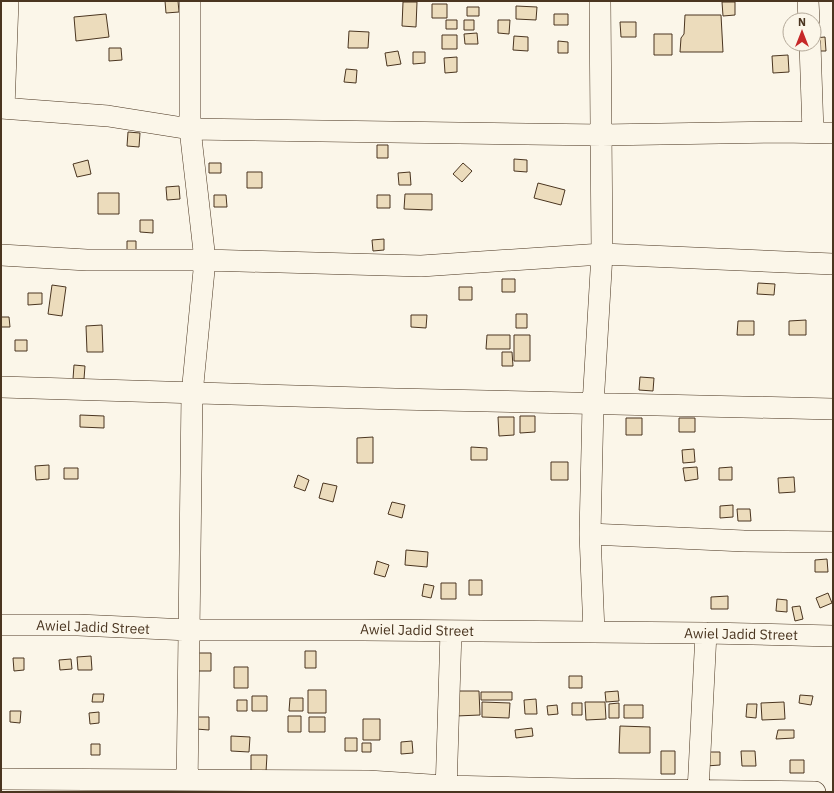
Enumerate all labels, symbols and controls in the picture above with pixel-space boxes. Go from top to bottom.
north arrow [782,12,822,52]
text: N [798,15,806,29]
street label: Awiel Jadid Street [36,616,150,638]
street label: Awiel Jadid Street [360,620,474,640]
street label: Awiel Jadid Street [684,624,798,644]

